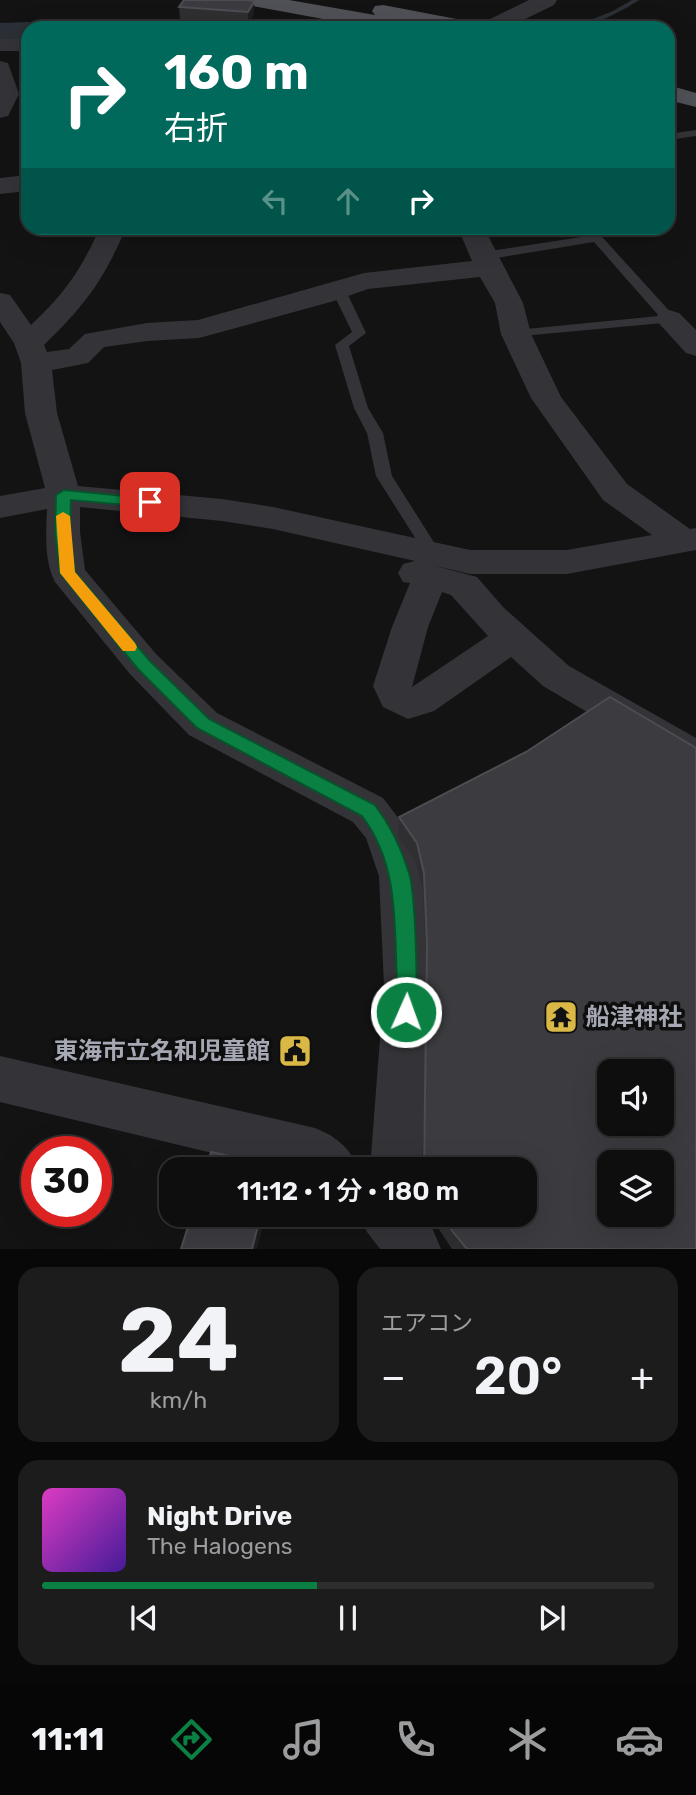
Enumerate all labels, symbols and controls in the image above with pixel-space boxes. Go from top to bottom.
text: 160 m [164,43,309,101]
icon: right [49,49,140,140]
text: 右折 [164,109,228,147]
icon: left [256,182,294,220]
icon: ahead [329,182,367,220]
icon: right [402,182,440,220]
pin [120,472,180,532]
icon: arrive [131,483,169,521]
position arrow [369,975,443,1049]
temple icon: 船津神社 [542,998,580,1036]
place label: 船津神社 [586,1003,682,1031]
public building icon: 東海市立名和児童館 [276,1032,314,1070]
place label: 東海市立名和児童館 [54,1037,270,1065]
map controls [597,1059,674,1227]
button: sound [597,1059,674,1136]
speed limit sign: 30 [21,1136,112,1227]
button: layers [597,1150,674,1227]
text: 11:12 · 1 分 · 180 m [237,1176,459,1207]
text: 24 [118,1286,239,1394]
text: エアコン [381,1309,473,1337]
text: 20° [474,1345,562,1407]
text: − [381,1354,406,1400]
text: + [630,1354,654,1400]
text: km/h [150,1386,207,1414]
text: Night Drive [147,1501,292,1532]
text: The Halogens [147,1532,293,1560]
icon: previous [125,1599,163,1637]
icon: pause [329,1599,367,1637]
icon: next [533,1599,571,1637]
icon: directions [167,1715,216,1764]
icon: music [279,1715,328,1764]
icon: phone [391,1715,440,1764]
icon: climate [503,1715,552,1764]
icon: car [615,1715,664,1764]
text: 11:11 [32,1720,104,1758]

